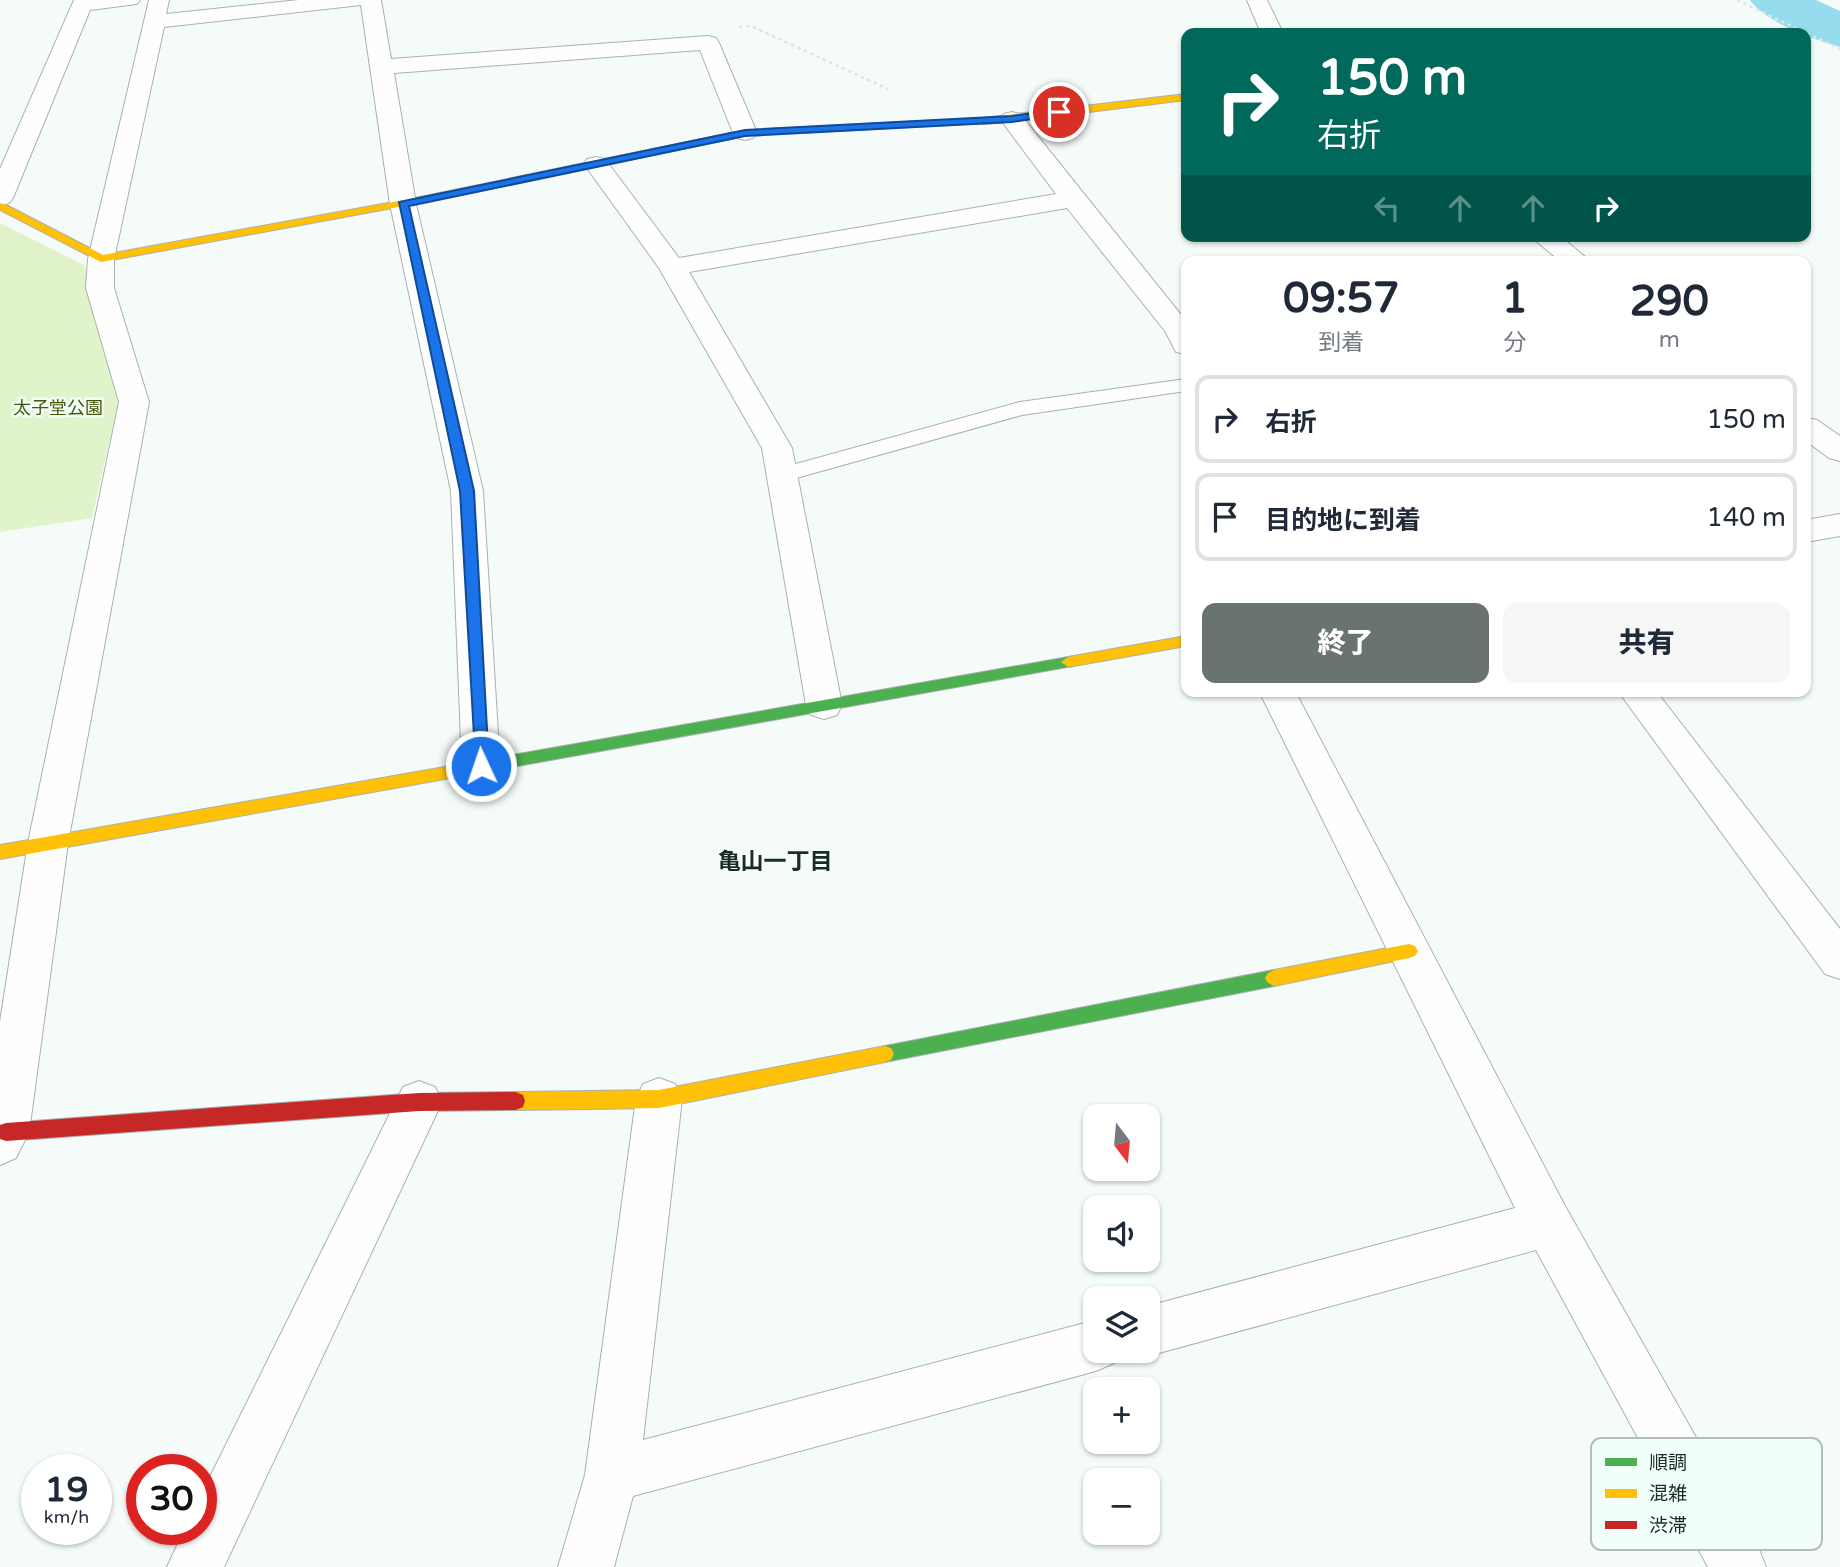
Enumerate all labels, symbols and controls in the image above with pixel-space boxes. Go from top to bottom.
text: 150 m [1317,49,1467,108]
icon: right [1202,56,1293,147]
pin [1029,82,1089,142]
icon: arrive [1040,93,1078,131]
text: 右折 [1317,117,1381,155]
icon: left [1368,189,1406,227]
icon: ahead [1441,189,1479,227]
icon: ahead [1514,189,1552,227]
icon: right [1587,189,1625,227]
text: 09:57 [1283,273,1399,324]
text: 1 [1501,273,1528,324]
text: 290 [1630,276,1709,327]
text: m [1659,326,1680,354]
text: 到着 [1318,329,1364,357]
text: 分 [1503,329,1526,357]
park label: 太子堂公園 [13,397,103,419]
icon: right [1206,400,1244,438]
text: 150 m [1706,404,1786,435]
text: 右折 [1265,407,1317,438]
icon: arrive [1206,498,1244,536]
text: 140 m [1706,502,1786,533]
text: 目的地に到着 [1265,505,1421,536]
button: 終了 [1202,603,1489,683]
button: 共有 [1503,603,1790,683]
position arrow [444,729,518,803]
district label: 亀山一丁目 [718,848,833,876]
north arrow [1083,1104,1160,1181]
map controls [1083,1104,1160,1545]
button: sound [1083,1195,1160,1272]
button: layers [1083,1286,1160,1363]
button: + [1083,1377,1160,1454]
legend [1591,1438,1822,1550]
text: 順調 [1649,1452,1687,1474]
speed limit sign: 30 [126,1454,217,1545]
button: − [1083,1468,1160,1545]
text: 19 [45,1469,88,1511]
text: 混雑 [1649,1483,1687,1505]
text: km/h [44,1506,89,1528]
text: 渋滞 [1649,1515,1687,1537]

